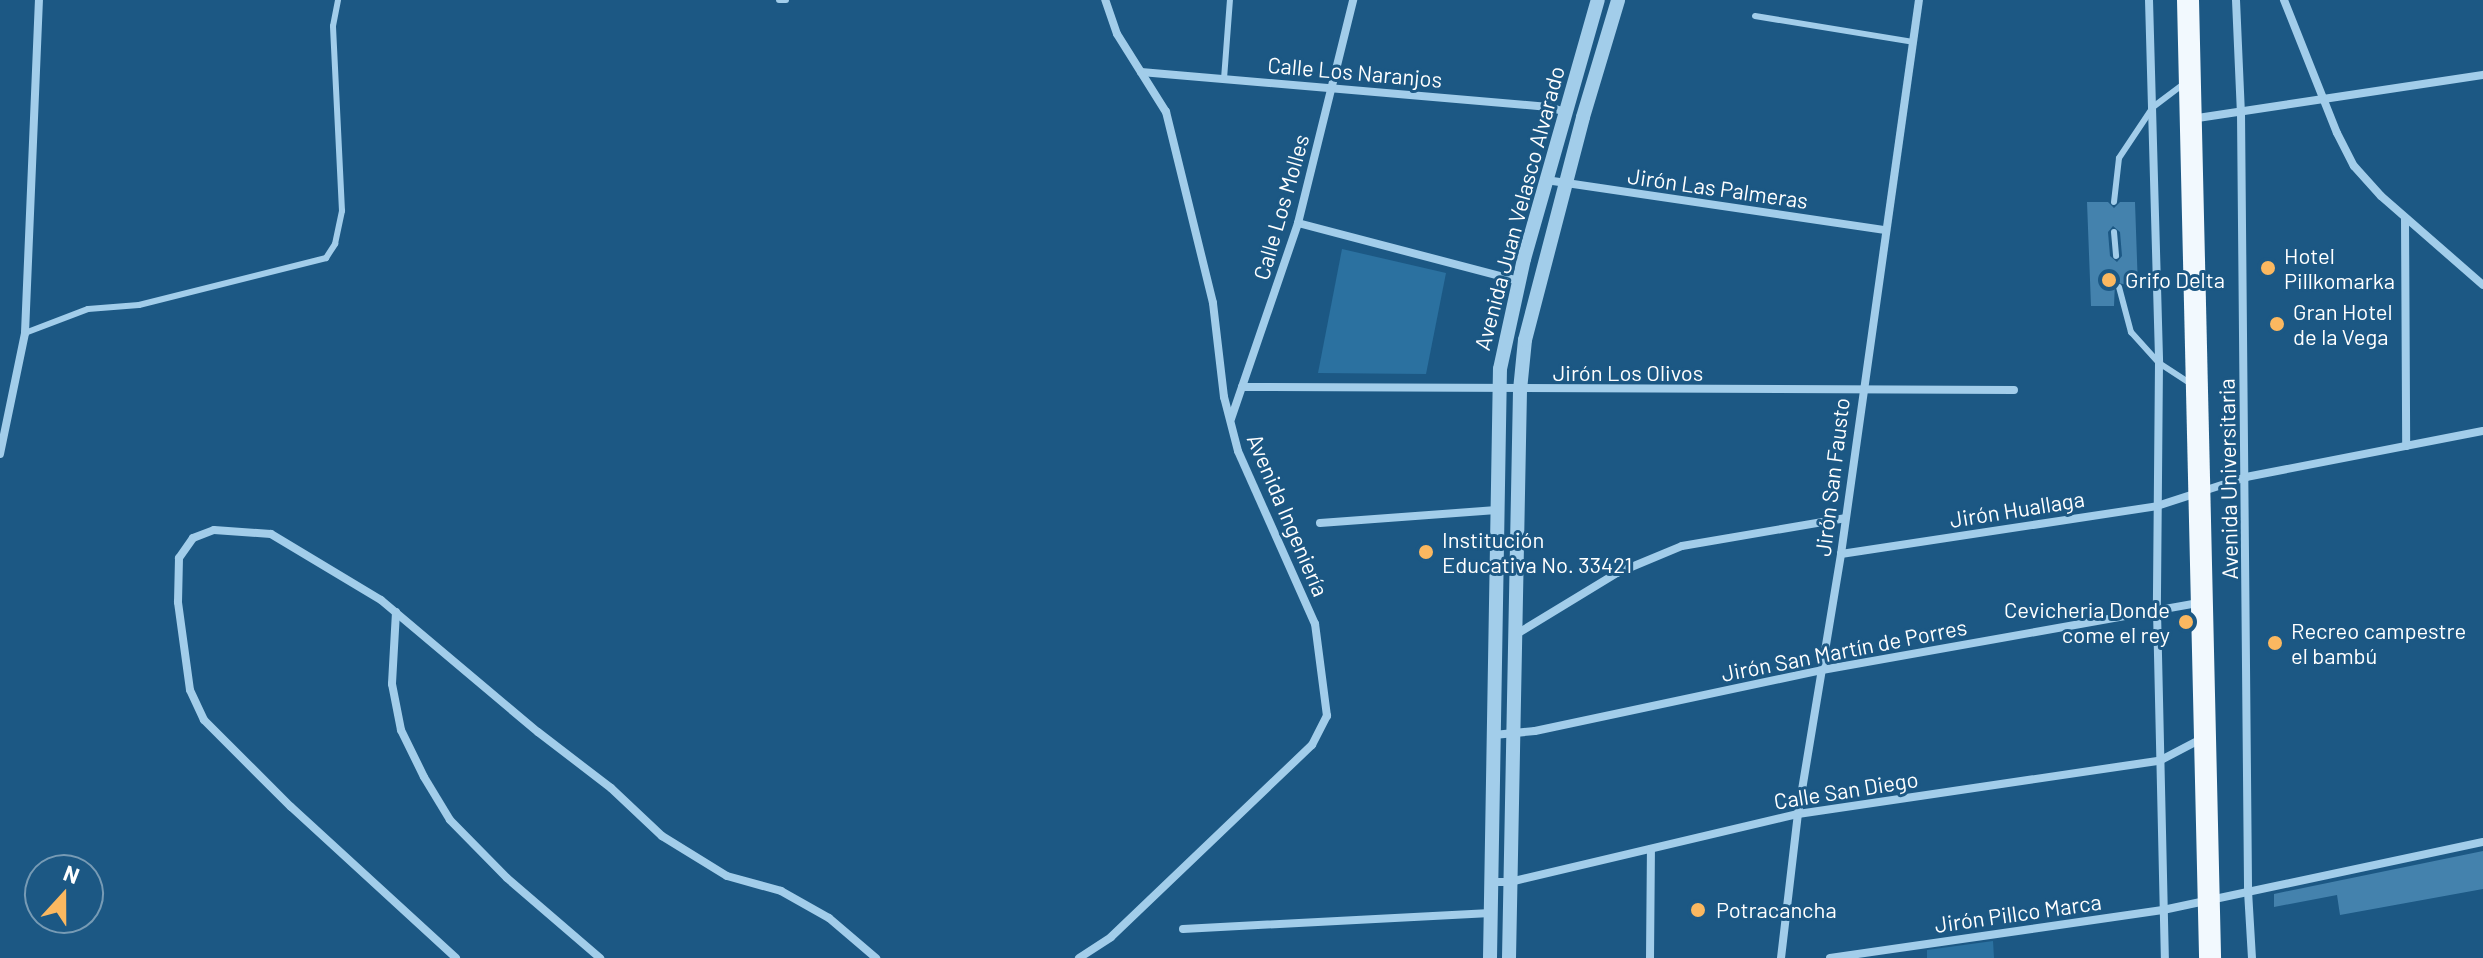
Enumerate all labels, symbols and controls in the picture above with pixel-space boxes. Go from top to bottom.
street label: Calle Los Naranjos [1267,51,1443,93]
street label: Avenida Juan Velasco Alvarado [1468,63,1570,353]
street label: Calle Los Molles [1248,131,1314,283]
street label: Jirón Las Palmeras [1626,162,1810,214]
place label: Hotel Pillkomarka [2284,242,2395,294]
marker: Hotel Pillkomarka [2259,259,2277,277]
place label: Grifo Delta [2125,267,2225,293]
marker: Grifo Delta [2100,271,2118,289]
place label: Gran Hotel de la Vega [2293,298,2393,350]
marker: Gran Hotel de la Vega [2268,315,2286,333]
street label: Jirón Los Olivos [1553,360,1703,386]
street label: Avenida Universitaria [2213,378,2243,580]
street label: Jirón San Fausto [1809,396,1855,558]
street label: Avenida Ingeniería [1242,430,1334,600]
street label: Jirón Huallaga [1948,485,2086,533]
place label: Institución Educativa No. 33421 [1442,526,1632,578]
marker: Institución Educativa No. 33421 [1417,543,1435,561]
place label: Cevicheria Donde come el rey [2004,596,2170,648]
street label: Jirón San Martín de Porres [1719,613,1969,687]
marker: Cevicheria Donde come el rey [2177,613,2195,631]
place label: Recreo campestre el bambú [2291,617,2466,668]
marker: Recreo campestre el bambú [2266,634,2284,652]
street label: Calle San Diego [1772,766,1920,814]
north arrow [24,854,104,934]
text: N [60,859,83,888]
street label: Jirón Pillco Marca [1933,888,2103,938]
place label: Potracancha [1716,897,1837,923]
marker: Potracancha [1687,899,1709,921]

